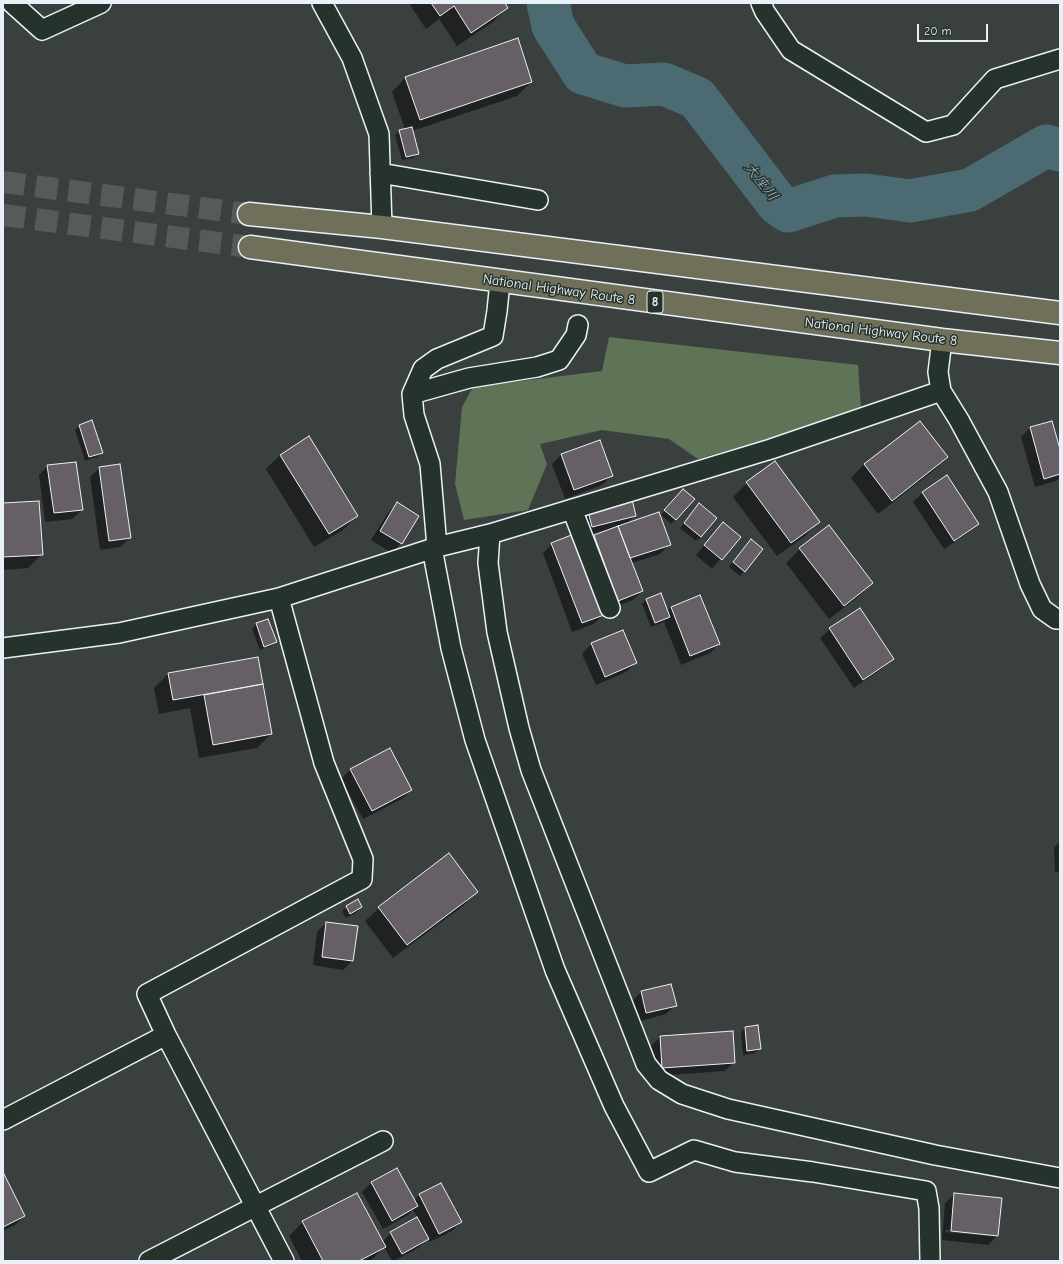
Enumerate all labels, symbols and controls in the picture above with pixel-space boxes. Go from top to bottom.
scale bar [919,16,990,42]
text: 20 m [924,24,952,38]
water label: 大座川 [740,159,782,205]
street label: National Highway Route 8 [482,271,636,309]
road number: 8 [647,291,663,313]
street label: National Highway Route 8 [804,314,958,350]

